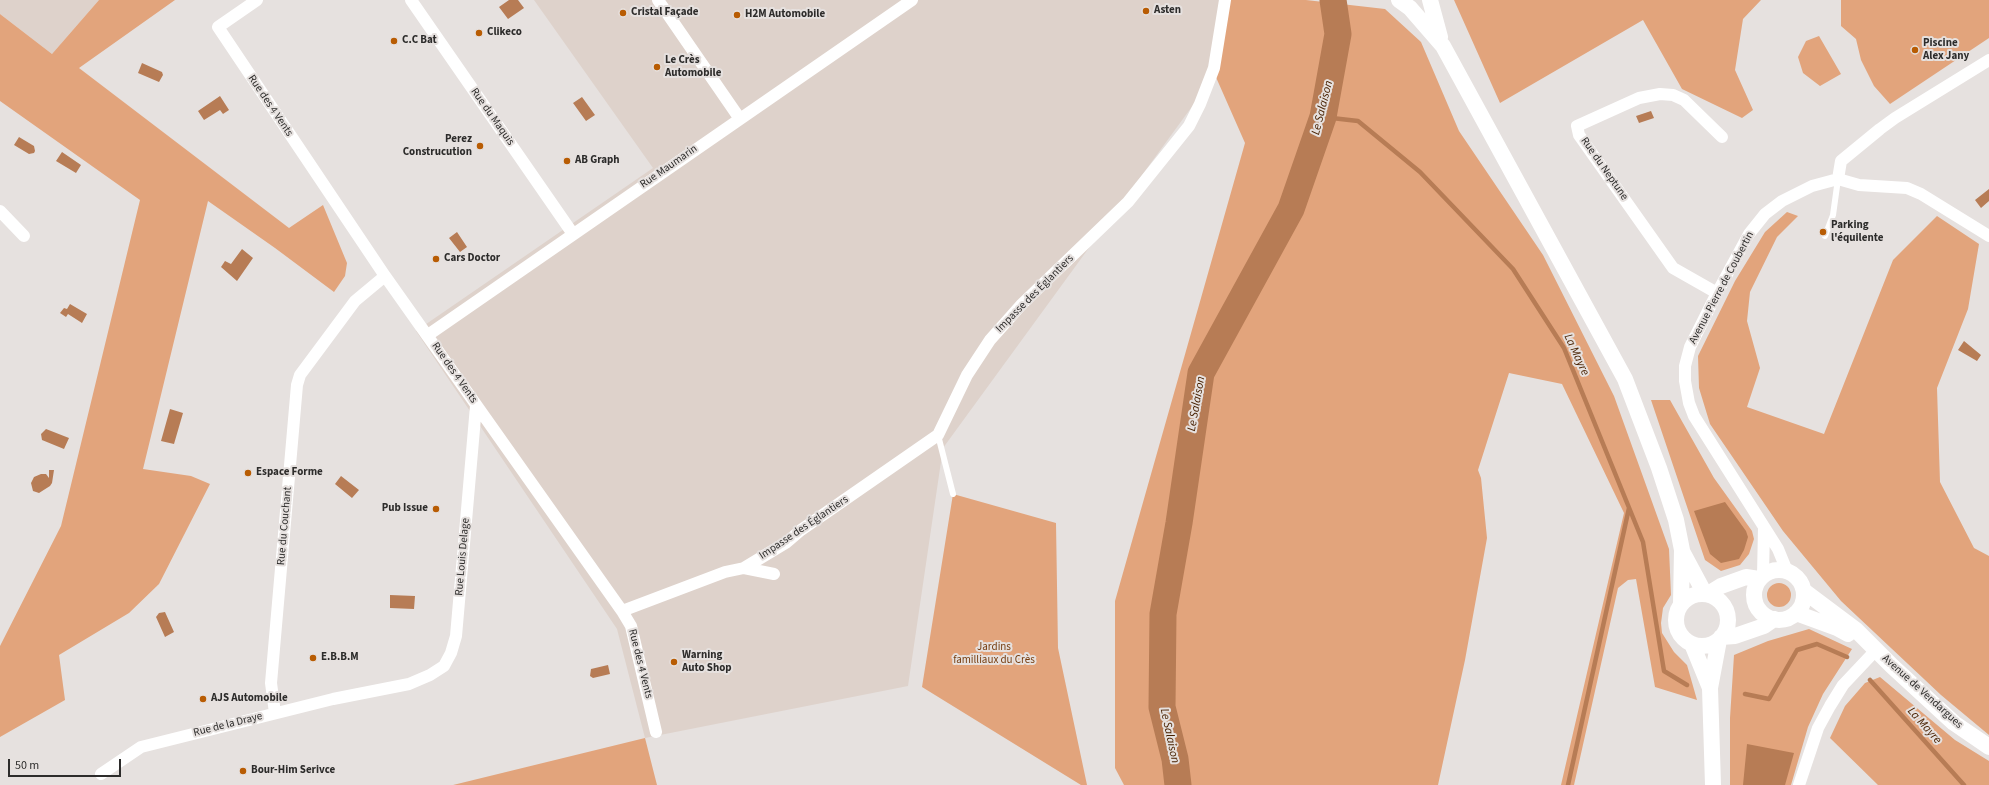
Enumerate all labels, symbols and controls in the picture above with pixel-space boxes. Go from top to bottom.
place label: Asten [1154,4,1181,18]
place label: Cristal Façade [631,6,699,20]
marker: Asten [1141,6,1151,16]
marker: Cristal Façade [618,8,628,18]
place label: H2M Automobile [745,8,825,22]
marker: H2M Automobile [732,10,742,20]
place label: Clikeco [487,26,522,40]
marker: Clikeco [474,28,484,38]
place label: C.C Bat [402,34,437,48]
marker: C.C Bat [389,36,399,46]
place label: Piscine Alex Jany [1923,37,1969,63]
marker: Piscine Alex Jany [1910,45,1920,55]
place label: Le Crès Automobile [665,54,721,80]
marker: Le Crès Automobile [652,62,662,72]
street label: Rue des 4 Vents [245,73,295,139]
water label: Le Salaison [1309,79,1337,137]
street label: Rue du Maquis [467,86,517,148]
place label: Perez Construcution [403,133,472,159]
street label: Rue du Neptune [1577,135,1631,203]
marker: Perez Construcution [475,141,485,151]
street label: Rue Maumarin [638,142,700,192]
place label: AB Graph [575,154,620,168]
marker: AB Graph [562,156,572,166]
place label: Parking l'équilente [1831,219,1883,245]
marker: Parking l'équilente [1818,227,1828,237]
street label: Avenue Pierre de Coubertin [1687,230,1757,346]
place label: Cars Doctor [444,252,500,266]
street label: Impasse des Églantiers [993,252,1077,336]
marker: Cars Doctor [431,254,441,264]
water label: La Mayre [1560,332,1592,378]
street label: Rue des 4 Vents [428,340,480,406]
water label: Le Salaison [1185,375,1209,433]
place label: Espace Forme [256,466,323,480]
marker: Espace Forme [243,468,253,478]
street label: Rue du Couchant [275,486,295,566]
street label: Impasse des Églantiers [757,493,851,563]
place label: Pub Issue [382,502,428,516]
marker: Pub Issue [431,504,441,514]
street label: Rue Louis Delage [453,518,473,596]
street label: Rue des 4 Vents [625,628,655,700]
park label: Jardins familliaux du Crès [953,641,1035,667]
place label: Warning Auto Shop [682,649,732,675]
place label: E.B.B.M [321,651,359,665]
street label: Avenue de Vendargues [1879,652,1965,732]
marker: E.B.B.M [308,653,318,663]
marker: Warning Auto Shop [669,657,679,667]
place label: AJS Automobile [211,692,288,706]
marker: AJS Automobile [198,694,208,704]
water label: La Mayre [1904,705,1944,747]
water label: Le Salaison [1156,707,1182,765]
street label: Rue de la Draye [192,710,264,740]
scale bar [10,751,123,777]
text: 50 m [15,757,39,774]
place label: Bour-Him Serivce [251,764,335,778]
marker: Bour-Him Serivce [238,766,248,776]

